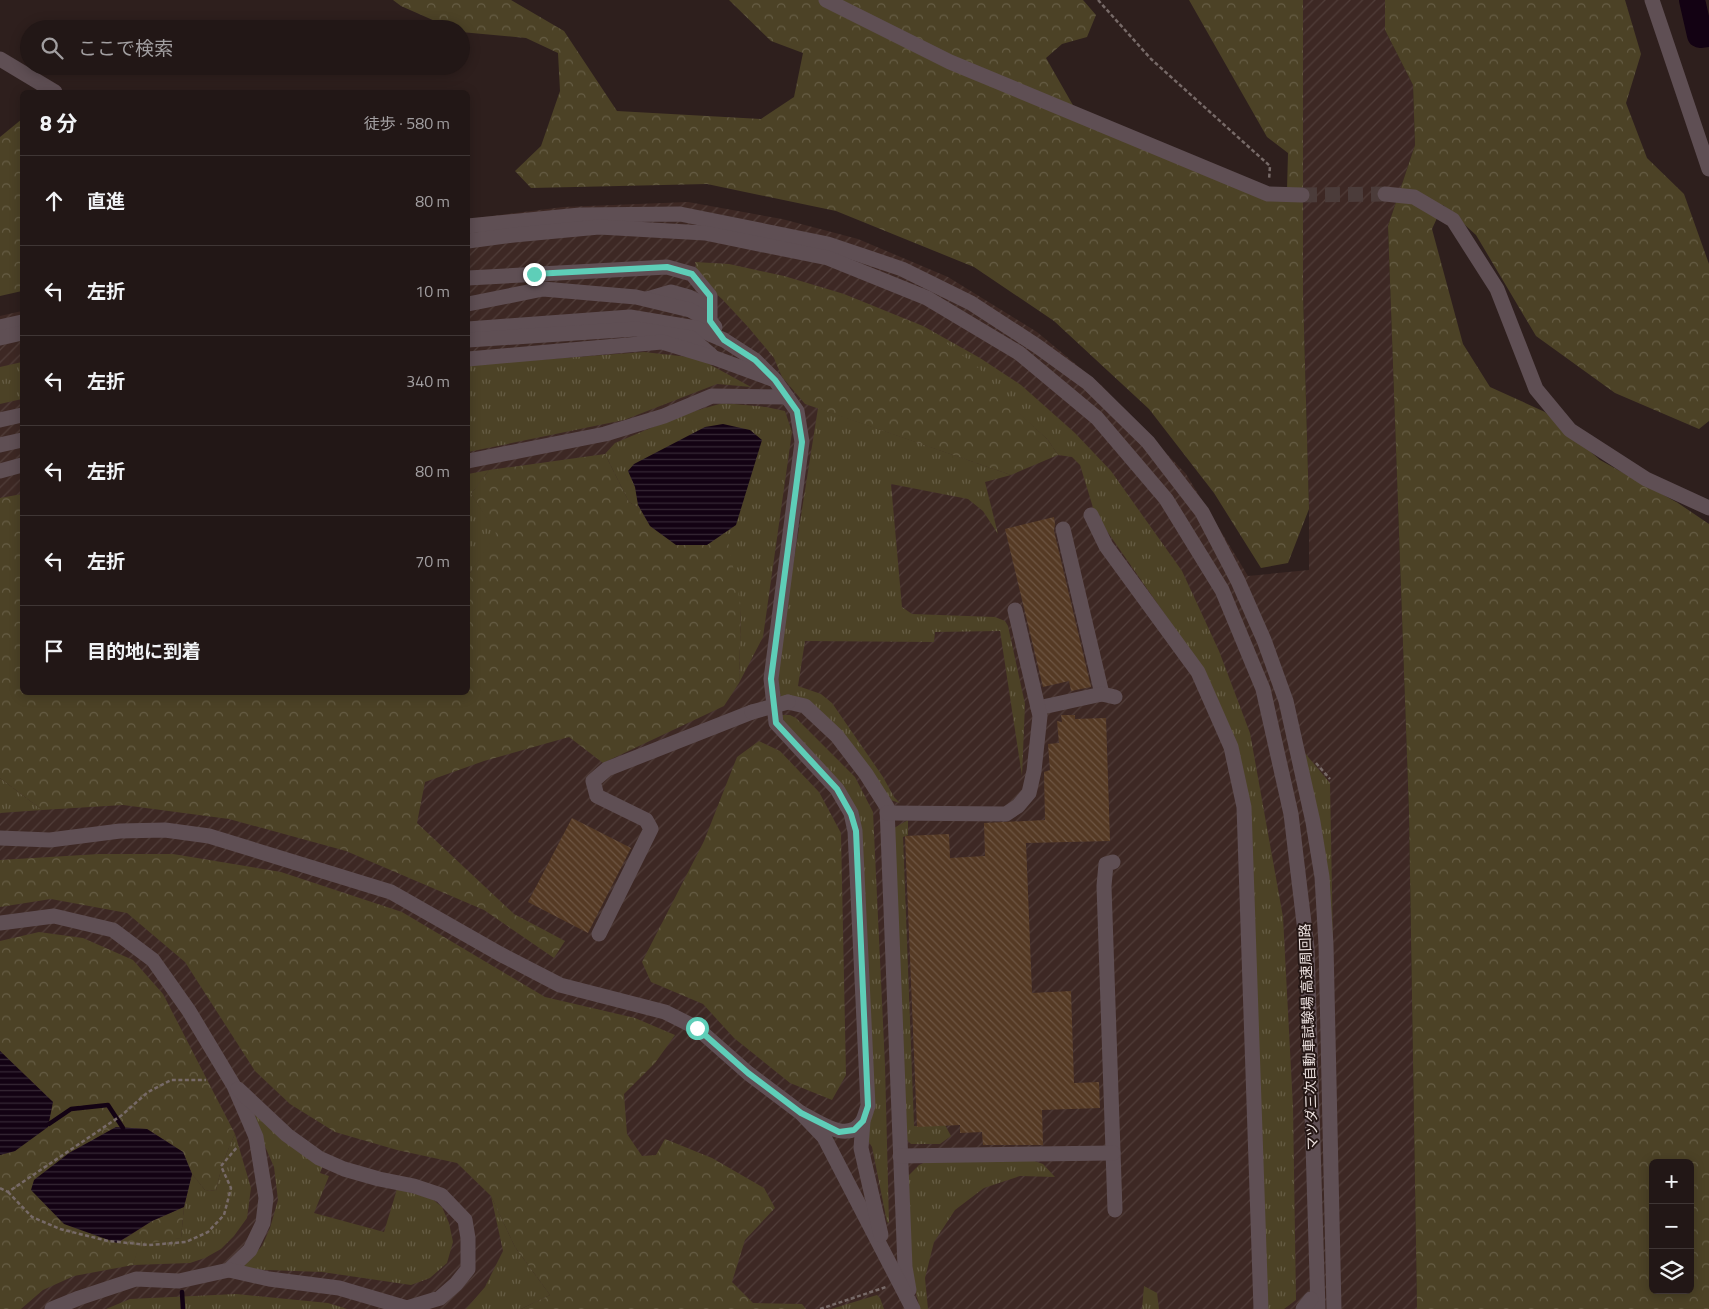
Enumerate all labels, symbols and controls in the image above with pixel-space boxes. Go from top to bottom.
search box [20,20,470,75]
text: ここで検索 [78,33,173,62]
icon: search [38,34,66,62]
text: 8 分 [40,107,77,139]
text: 徒歩 · 580 m [364,111,450,135]
text: 直進 [87,186,125,215]
icon: ahead [40,187,68,215]
text: 80 m [415,189,450,213]
route end [523,263,546,286]
text: 左折 [87,276,125,305]
icon: left [40,277,68,305]
text: 10 m [415,279,450,303]
text: 左折 [87,366,125,395]
icon: left [40,367,68,395]
text: 340 m [406,369,450,393]
text: 左折 [87,456,125,485]
icon: left [40,457,68,485]
text: 80 m [415,459,450,483]
text: 左折 [87,546,125,575]
icon: left [40,547,68,575]
text: 70 m [415,549,450,573]
text: 目的地に到着 [87,636,201,665]
icon: arrive [40,637,68,665]
street label: マツダ三次自動車試験場 高速周回路 [1294,923,1322,1151]
route start [686,1017,709,1040]
map controls [1649,1159,1694,1294]
button: + [1649,1159,1694,1204]
button: − [1649,1204,1694,1249]
button: layers [1649,1249,1694,1294]

